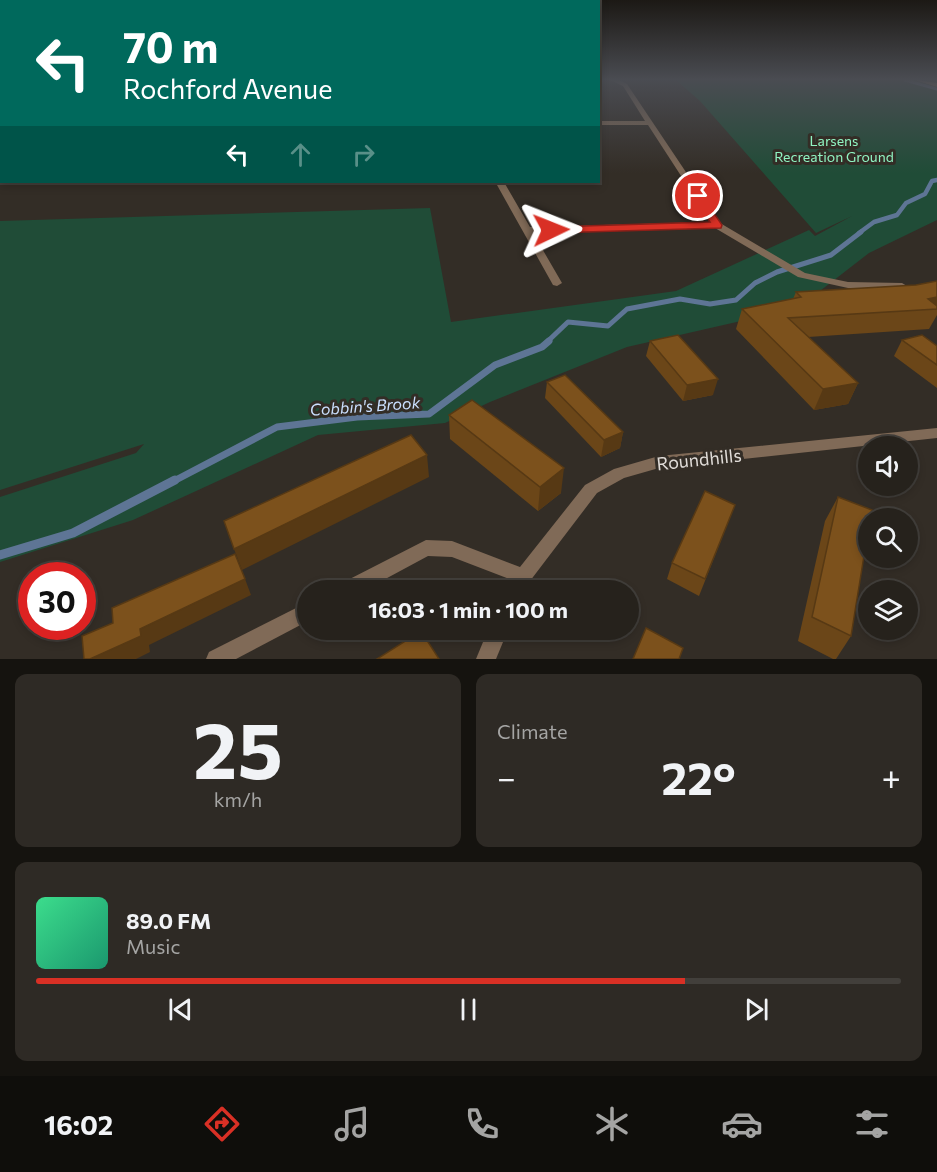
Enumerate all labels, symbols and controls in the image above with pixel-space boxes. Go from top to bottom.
text: 70 m [123,20,218,72]
icon: left [24,24,102,102]
text: Rochford Avenue [123,72,332,105]
park label: Larsens Recreation Ground [774,132,894,165]
icon: left [221,138,254,171]
icon: ahead [284,138,317,171]
icon: right [347,138,380,171]
pin [672,170,723,221]
icon: arrive [681,179,714,212]
position arrow [519,198,583,262]
water label: Cobbin's Brook [309,392,421,419]
map controls [858,436,918,640]
button: sound [858,436,918,496]
street label: Roundhills [655,444,742,474]
button: search [858,508,918,568]
speed limit sign: 30 [18,562,96,640]
button: layers [858,580,918,640]
text: 16:03 · 1 min · 100 m [368,596,568,623]
text: 25 [193,700,283,795]
text: Climate [497,719,567,743]
text: 22° [662,749,736,804]
text: − [497,756,516,797]
text: + [882,756,901,797]
text: km/h [214,787,262,811]
text: 89.0 FM [126,907,211,934]
text: Music [126,934,180,958]
icon: previous [164,993,197,1026]
icon: pause [452,993,485,1026]
icon: next [740,993,773,1026]
icon: directions [201,1103,243,1145]
icon: music [331,1103,373,1145]
icon: phone [461,1103,503,1145]
icon: climate [591,1103,633,1145]
icon: car [721,1103,763,1145]
icon: filters [851,1103,893,1145]
text: 16:02 [44,1108,113,1141]

